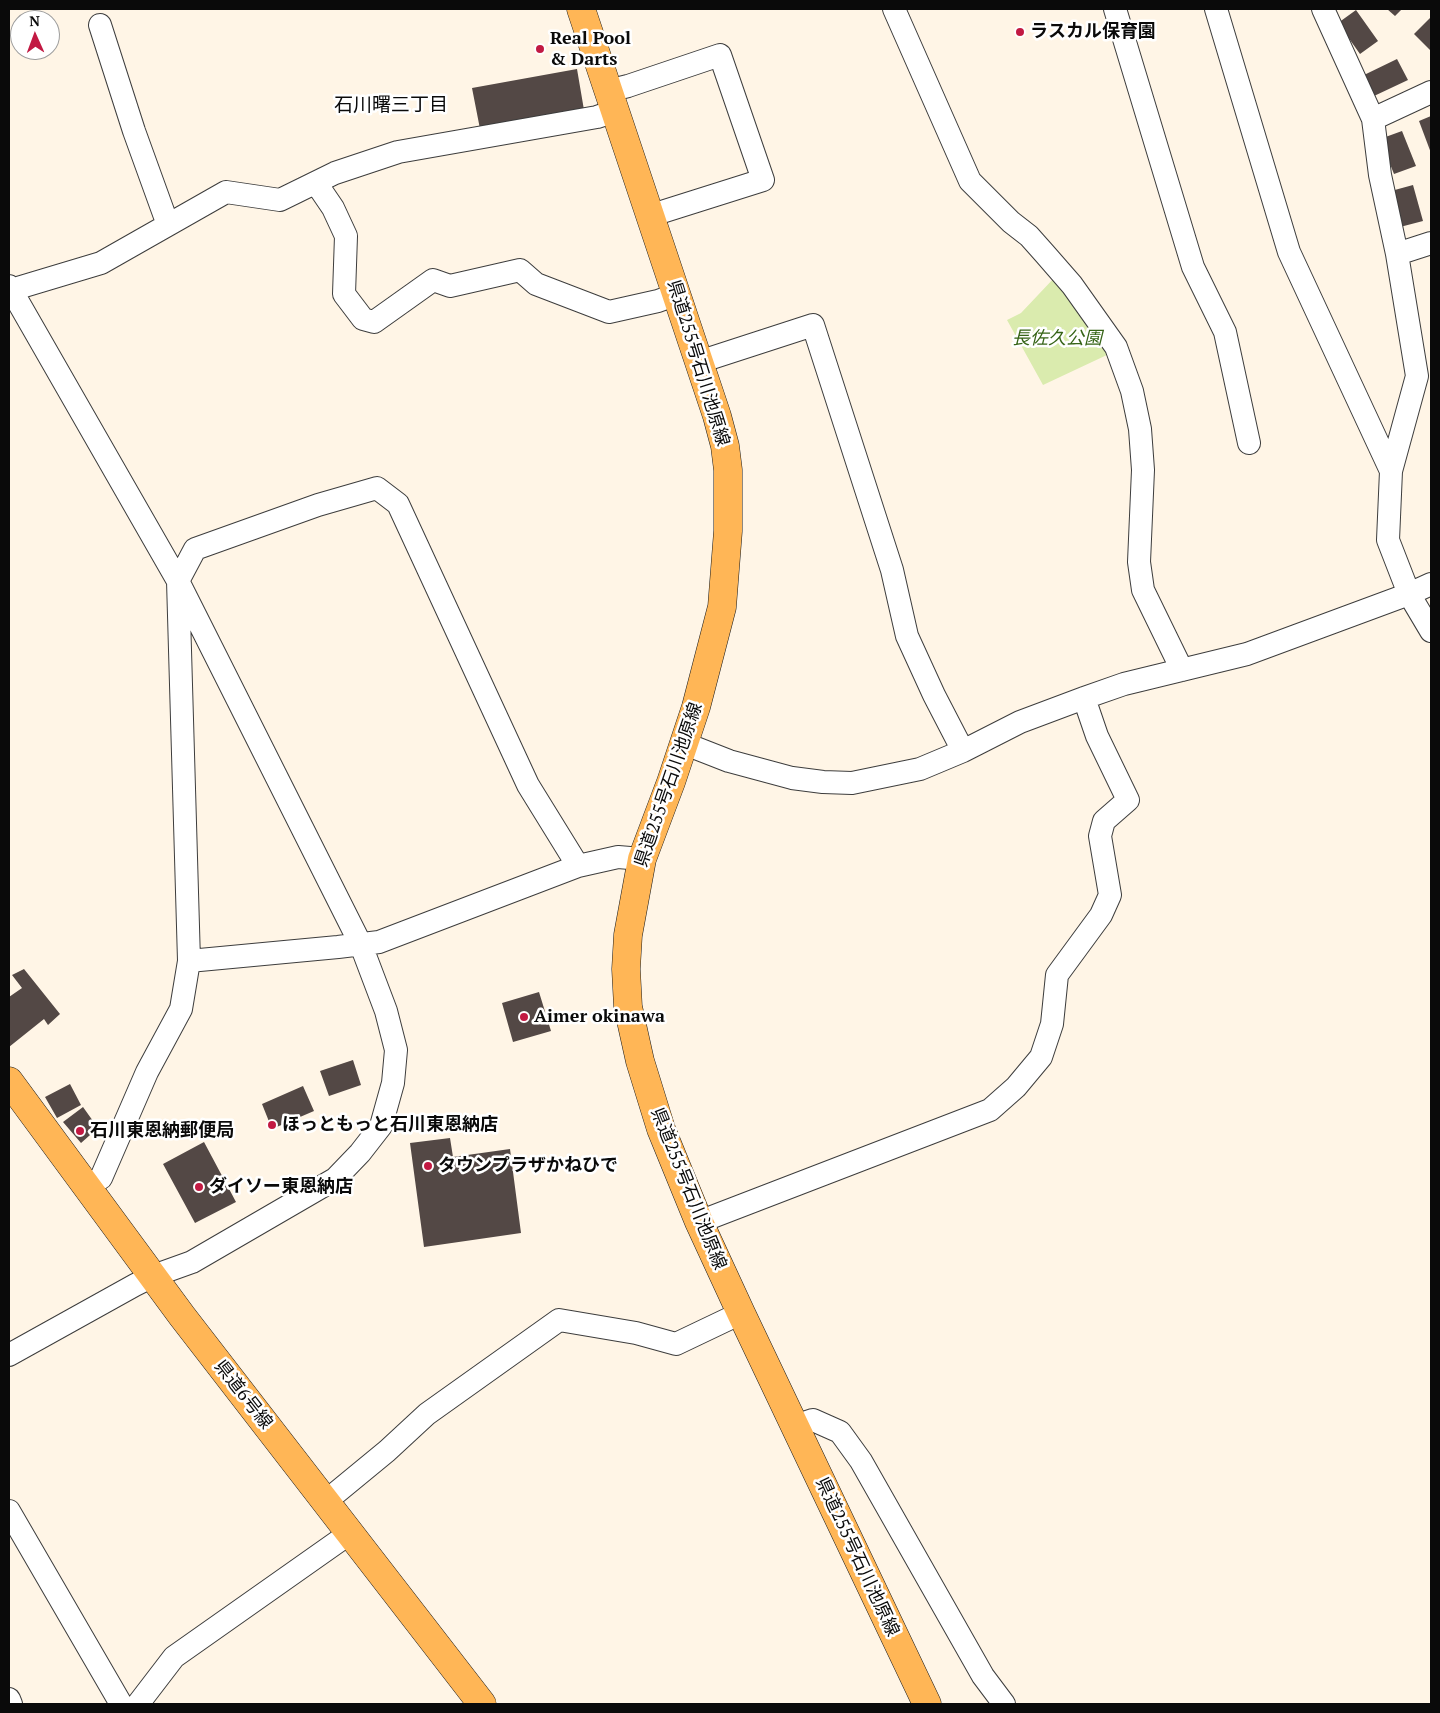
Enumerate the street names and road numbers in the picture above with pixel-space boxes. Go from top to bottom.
street label: 県道255号石川池原線 [662,277,734,449]
street label: 県道255号石川池原線 [631,700,707,870]
street label: 県道255号石川池原線 [646,1105,730,1273]
street label: 県道6号線 [209,1356,277,1434]
street label: 県道255号石川池原線 [811,1474,903,1640]

